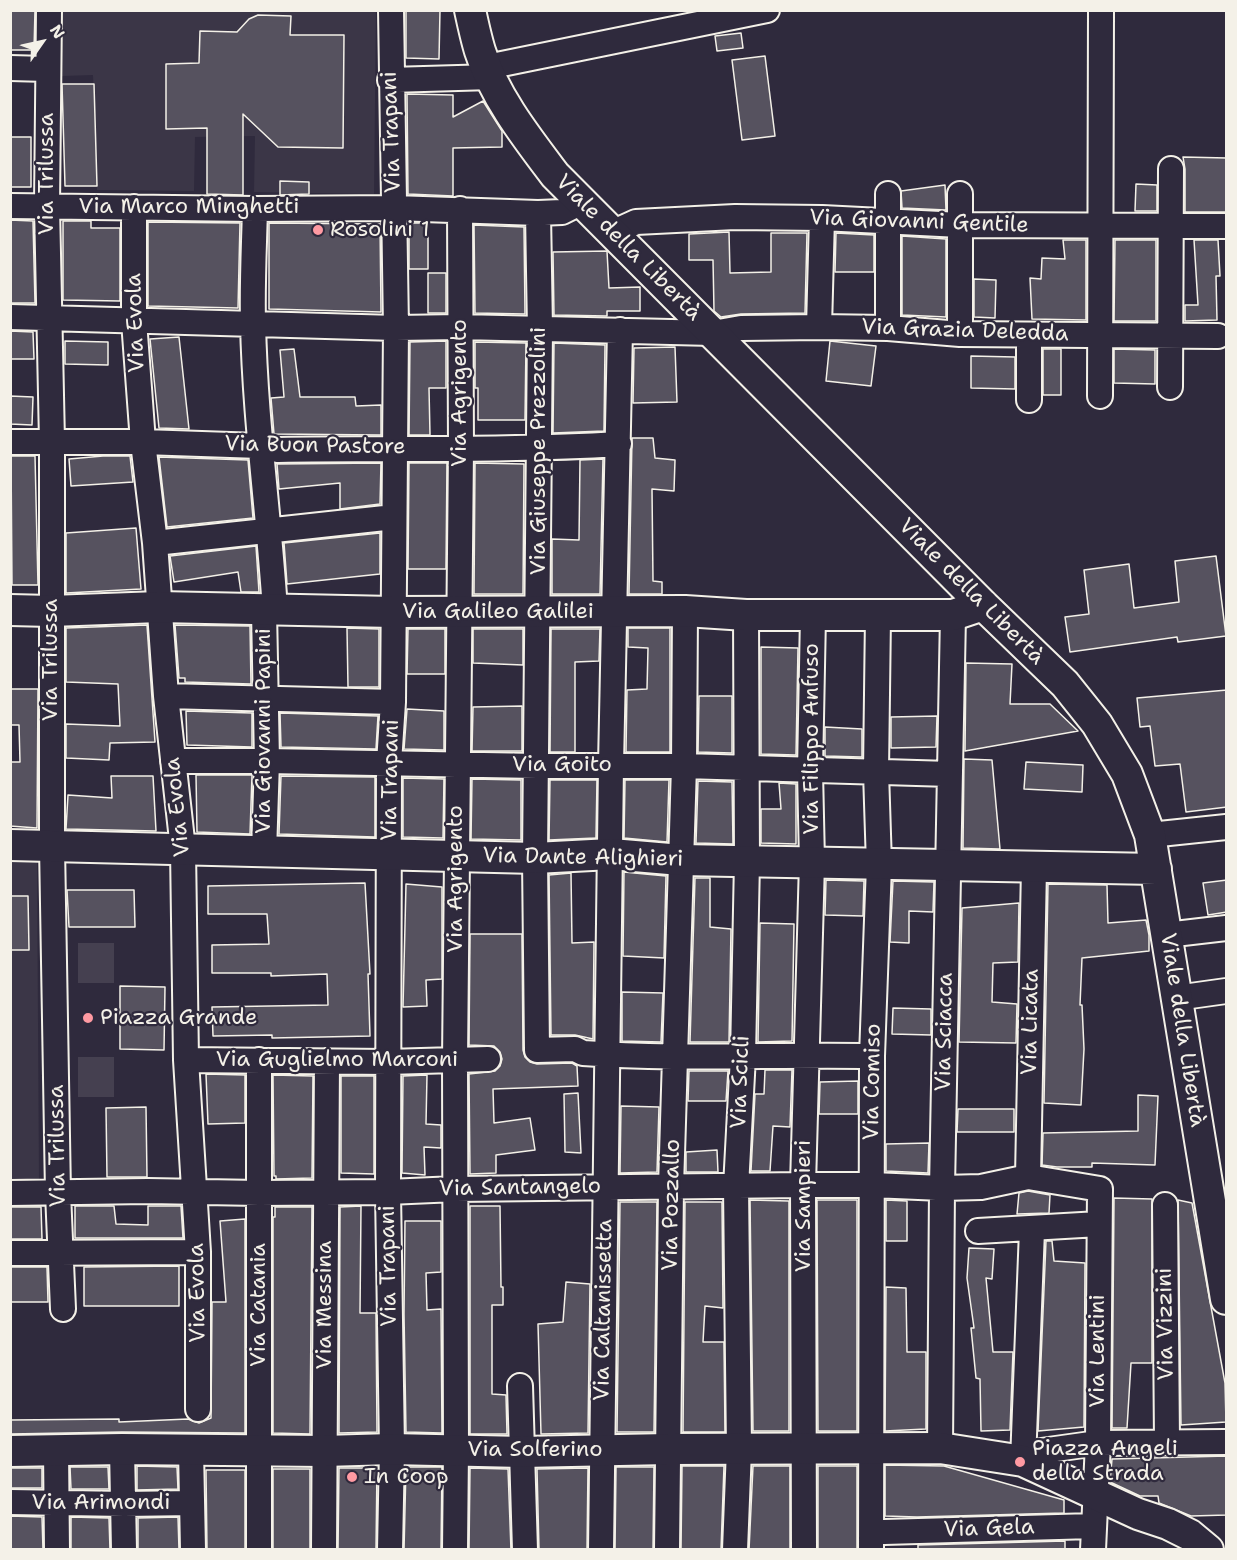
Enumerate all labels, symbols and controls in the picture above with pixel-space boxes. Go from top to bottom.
north arrow [12,12,72,72]
text: N [45,21,70,43]
street label: Via Trapani [377,71,407,193]
street label: Via Trilussa [34,113,60,235]
street label: Viale della Libertà [549,169,707,327]
street label: Via Marco Minghetti [79,194,299,220]
street label: Via Giovanni Gentile [809,205,1029,239]
place label: Rosolini 1 [330,217,430,243]
marker: Rosolini 1 [311,223,325,237]
street label: Via Evola [121,273,151,373]
street label: Via Grazia Deledda [861,314,1069,348]
street label: Via Agrigento [447,319,473,467]
street label: Via Giuseppe Prezzolini [526,327,552,575]
street label: Via Buon Pastore [224,431,406,461]
street label: Viale della Libertà [892,513,1050,671]
street label: Via Trilussa [38,599,64,721]
street label: Via Galileo Galilei [402,599,594,625]
street label: Via Giovanni Papini [251,628,277,834]
street label: Via Filippo Anfuso [799,643,825,835]
street label: Via Trapani [377,719,405,841]
street label: Via Goito [512,752,612,778]
street label: Via Evola [160,756,196,858]
street label: Via Agrigento [443,805,469,953]
street label: Via Dante Alighieri [482,843,684,873]
street label: Viale della Libertà [1154,931,1210,1129]
street label: Via Licata [1017,969,1045,1075]
street label: Via Sciacca [931,972,959,1092]
place label: Piazza Grande [100,1005,257,1031]
marker: Piazza Grande [81,1011,95,1025]
street label: Via Comiso [859,1023,887,1141]
street label: Via Scicli [726,1035,756,1129]
street label: Via Guglielmo Marconi [216,1047,458,1073]
street label: Via Trilussa [44,1084,72,1208]
street label: Via Pozzallo [658,1139,686,1271]
street label: Via Sampieri [791,1140,817,1272]
street label: Via Santangelo [439,1173,601,1203]
street label: Via Trapani [375,1205,403,1327]
street label: Via Caltanissetta [589,1219,619,1401]
street label: Via Messina [312,1241,338,1369]
street label: Via Evola [184,1243,212,1343]
street label: Via Catania [246,1243,272,1367]
street label: Via Vizzini [1152,1267,1180,1381]
street label: Via Lentini [1085,1294,1111,1408]
place label: Piazza Angeli della Strada [1032,1436,1178,1488]
street label: Via Solferino [468,1437,602,1463]
marker: Piazza Angeli della Strada [1013,1455,1027,1469]
place label: In Coop [364,1464,449,1490]
marker: In Coop [345,1470,359,1484]
street label: Via Arimondi [32,1490,170,1516]
street label: Via Gela [943,1514,1035,1544]

